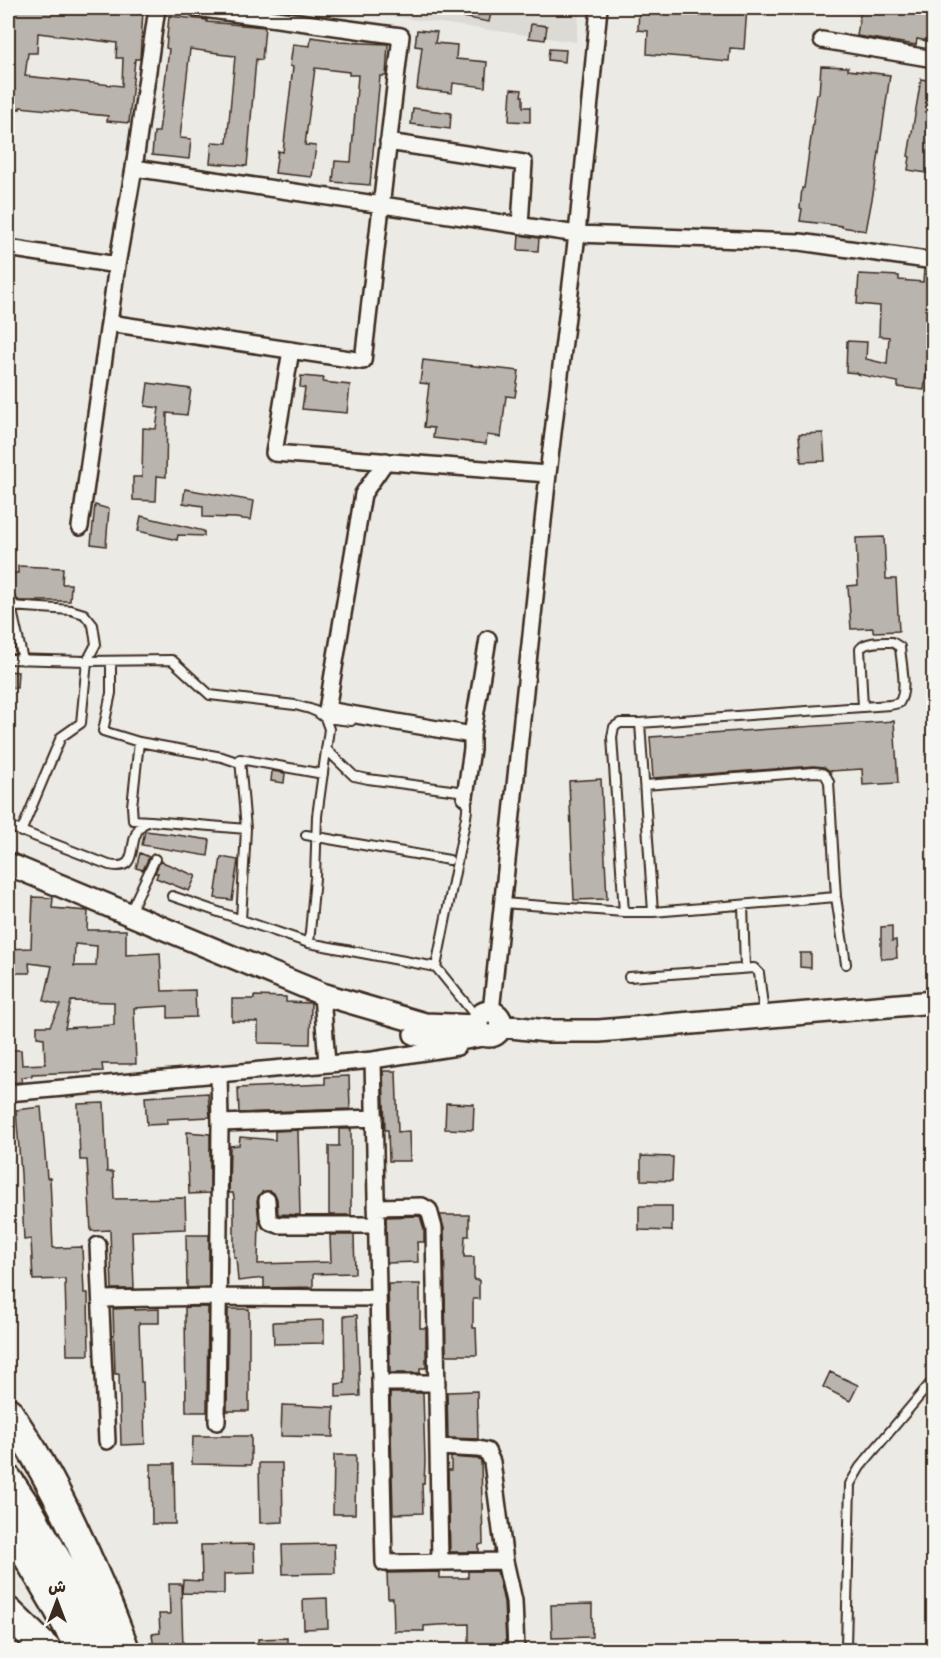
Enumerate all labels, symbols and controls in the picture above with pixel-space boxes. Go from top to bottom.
north arrow [27,1571,87,1631]
text: ش [48,1577,66,1597]

